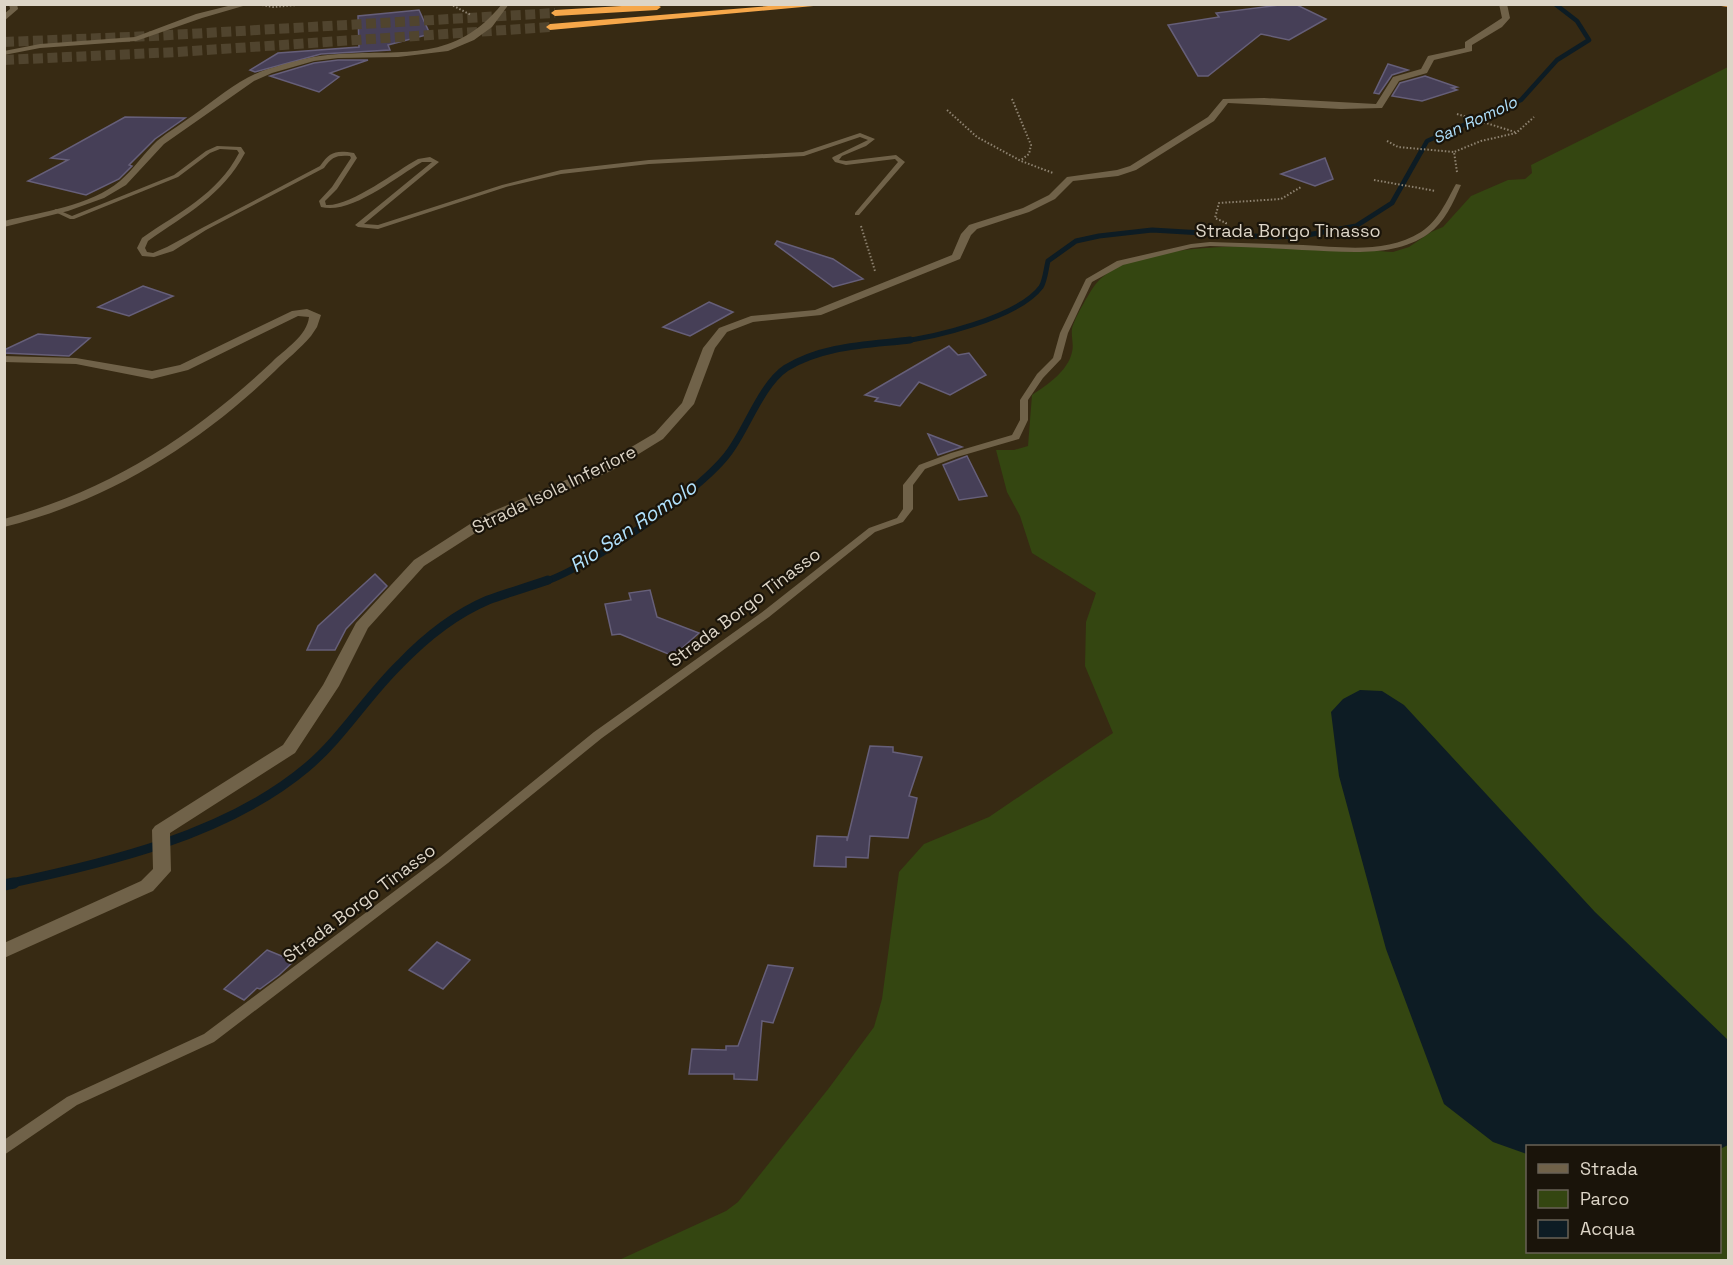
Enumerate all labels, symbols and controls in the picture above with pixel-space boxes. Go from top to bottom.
water label: San Romolo [1430,91,1521,149]
street label: Strada Borgo Tinasso [1195,219,1381,242]
street label: Strada Isola Inferiore [468,439,640,539]
water label: Rio San Romolo [564,473,702,578]
street label: Strada Borgo Tinasso [663,542,825,672]
street label: Strada Borgo Tinasso [278,838,440,968]
legend [1526,1145,1721,1253]
text: Strada [1580,1157,1638,1180]
text: Parco [1580,1187,1629,1210]
text: Acqua [1580,1217,1635,1240]

